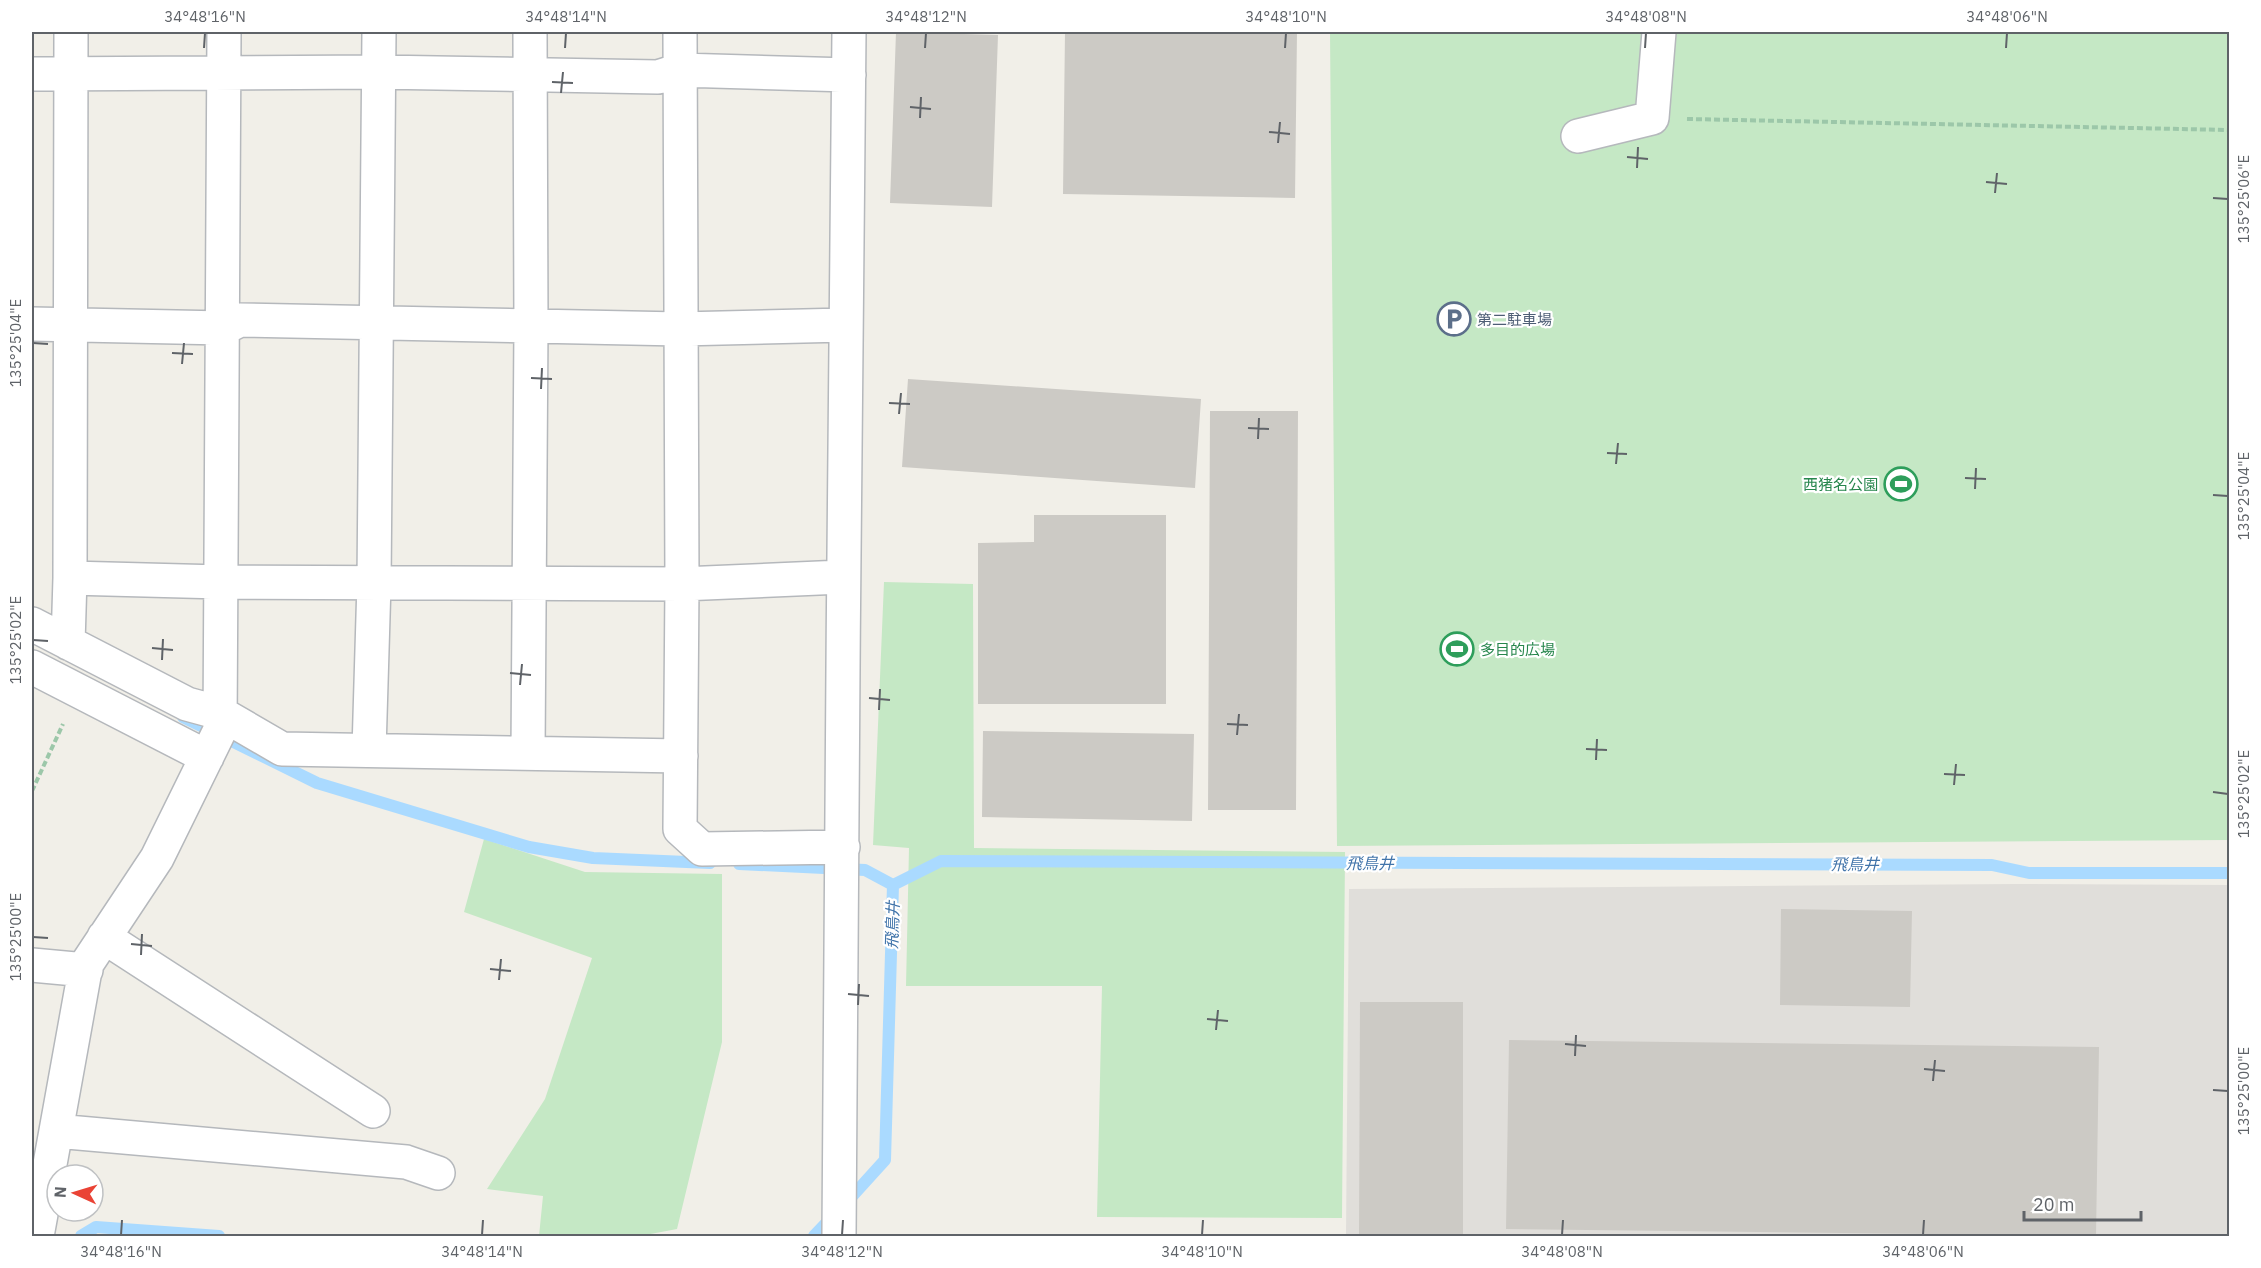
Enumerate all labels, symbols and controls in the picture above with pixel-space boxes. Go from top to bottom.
text: 34°48'16"N [164,7,246,26]
text: 34°48'14"N [525,7,607,26]
text: 34°48'12"N [885,7,967,26]
text: 34°48'10"N [1245,7,1327,26]
text: 34°48'08"N [1605,7,1687,26]
text: 34°48'06"N [1966,7,2048,26]
text: 135°25'06"E [2234,155,2253,243]
text: 135°25'04"E [6,299,25,387]
parking icon: 第二駐車場 [1436,301,1472,337]
place label: 第二駐車場 [1477,310,1552,329]
text: 135°25'04"E [2234,452,2253,540]
sports icon: 西猪名公園 [1883,466,1919,502]
place label: 西猪名公園 [1803,475,1878,494]
text: 135°25'02"E [6,596,25,684]
sports icon: 多目的広場 [1439,631,1475,667]
place label: 多目的広場 [1480,640,1555,659]
text: 135°25'02"E [2234,750,2253,838]
water label: 飛鳥井 [1346,853,1396,873]
water label: 飛鳥井 [1831,854,1881,874]
text: 135°25'00"E [6,893,25,981]
water label: 飛鳥井 [881,899,903,949]
text: 135°25'00"E [2234,1047,2253,1135]
north arrow [45,1163,105,1223]
scale bar [2024,1184,2141,1222]
text: N [50,1185,70,1198]
text: 20 m [2033,1193,2075,1216]
text: 34°48'16"N [80,1242,162,1261]
text: 34°48'14"N [441,1242,523,1261]
text: 34°48'12"N [801,1242,883,1261]
text: 34°48'10"N [1161,1242,1243,1261]
text: 34°48'08"N [1521,1242,1603,1261]
text: 34°48'06"N [1882,1242,1964,1261]

